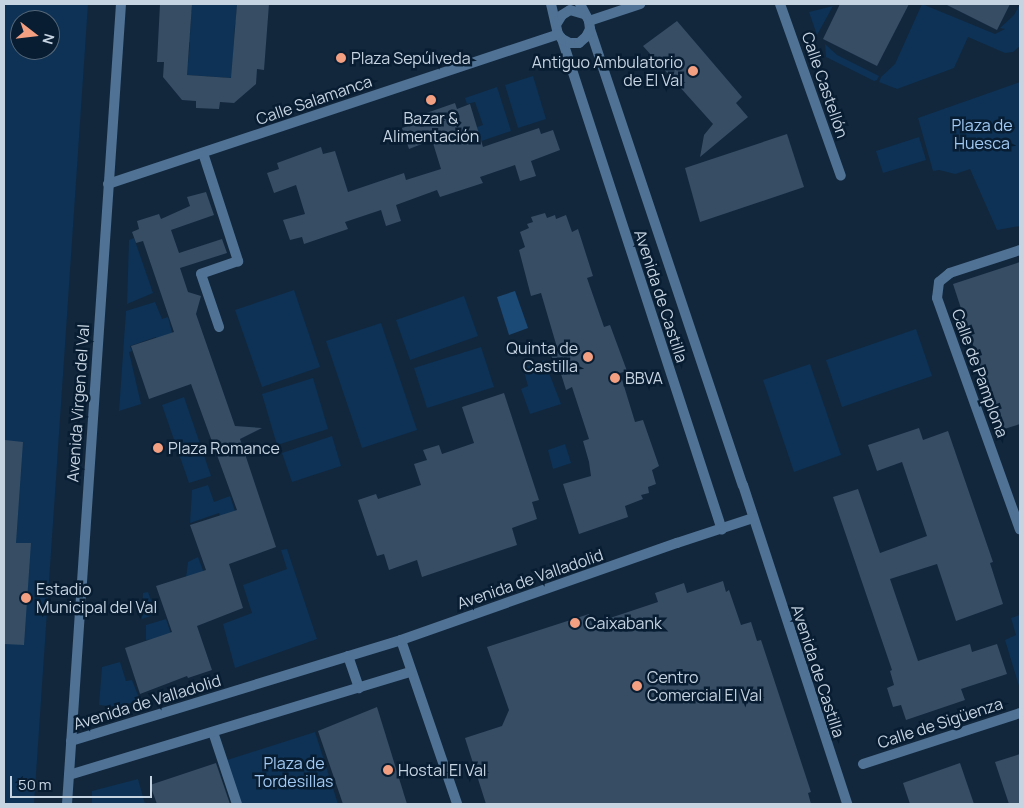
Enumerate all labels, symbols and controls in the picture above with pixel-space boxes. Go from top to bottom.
north arrow [10,10,60,60]
street label: Calle Castellón [798,29,852,141]
text: N [38,32,59,46]
place label: Plaza Sepúlveda [351,48,471,68]
marker: Plaza Sepúlveda [335,52,347,64]
place label: Antiguo Ambulatorio de El Val [532,52,683,90]
marker: Antiguo Ambulatorio de El Val [687,65,699,77]
street label: Calle Salamanca [254,71,374,129]
marker: Bazar & Alimentación [425,94,437,106]
place label: Bazar & Alimentación [383,108,479,146]
park label: Plaza de Huesca [951,115,1013,153]
street label: Avenida de Castilla [630,227,692,365]
street label: Calle de Pamplona [948,306,1012,440]
street label: Avenida Virgen del Val [63,323,93,483]
place label: Quinta de Castilla [506,338,578,376]
marker: Quinta de Castilla [582,351,594,363]
place label: BBVA [625,368,663,388]
marker: BBVA [609,372,621,384]
place label: Plaza Romance [168,438,280,458]
marker: Plaza Romance [152,442,164,454]
street label: Avenida de Valladolid [454,545,606,613]
place label: Estadio Municipal del Val [36,579,157,617]
marker: Estadio Municipal del Val [20,592,32,604]
street label: Avenida de Castilla [787,602,849,740]
place label: Caixabank [585,613,662,633]
marker: Caixabank [569,617,581,629]
place label: Centro Comercial El Val [647,667,762,705]
street label: Avenida de Valladolid [71,670,223,734]
marker: Centro Comercial El Val [631,680,643,692]
street label: Calle de Sigüenza [875,694,1005,752]
park label: Plaza de Tordesillas [254,753,334,791]
place label: Hostal El Val [398,760,487,780]
marker: Hostal El Val [382,764,394,776]
scale bar [12,766,155,798]
text: 50 m [18,774,52,795]

